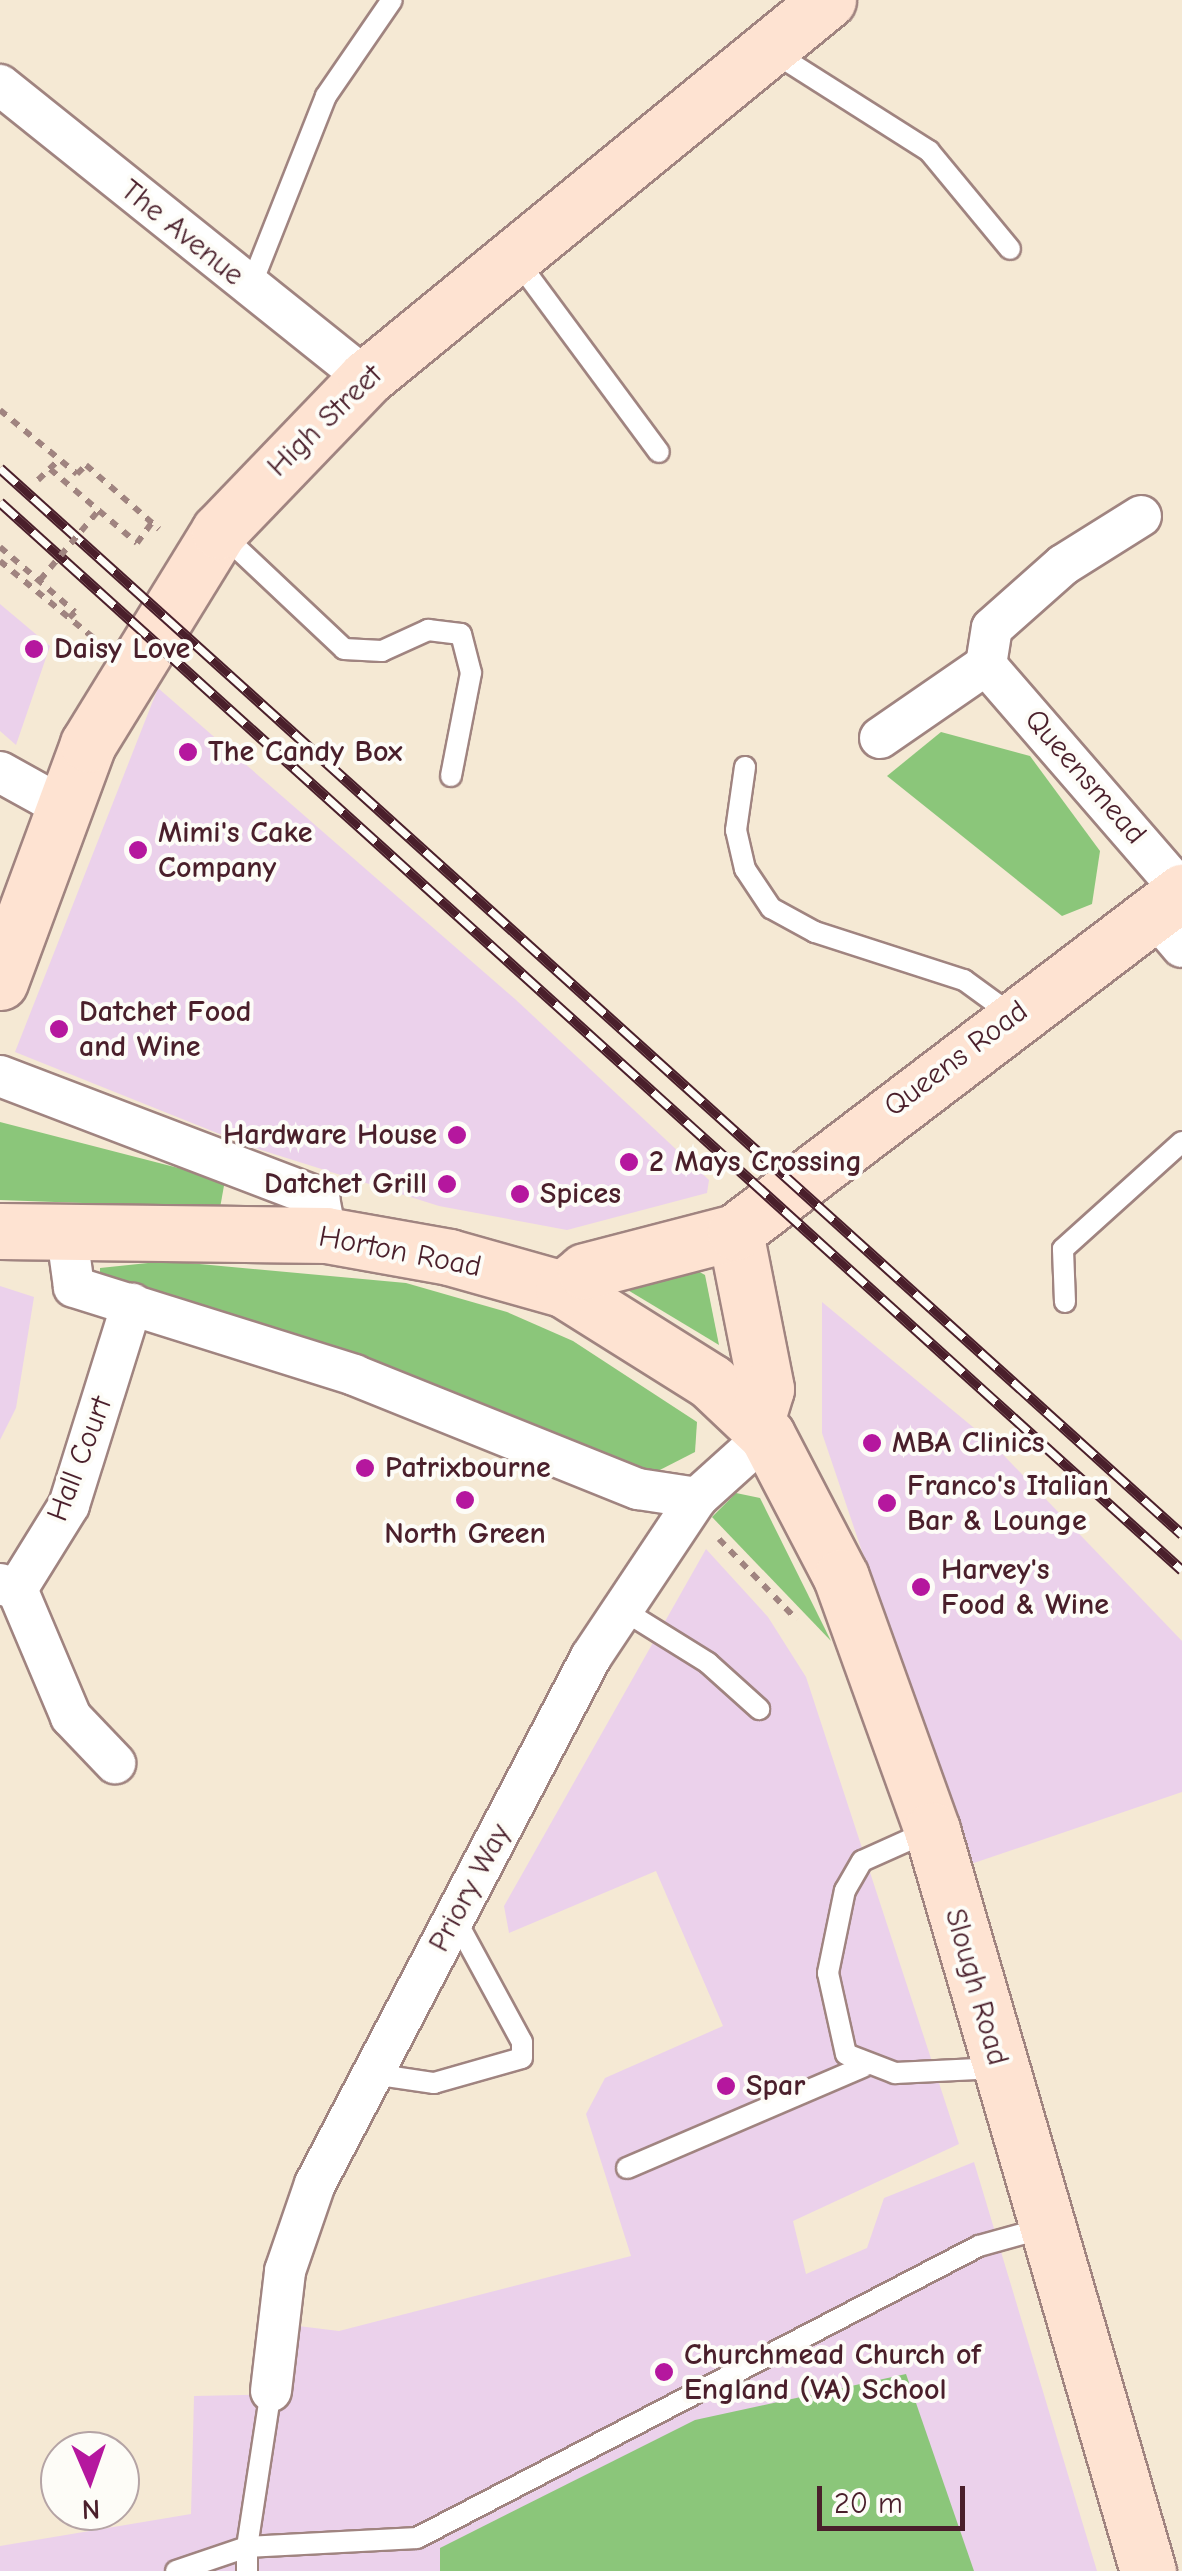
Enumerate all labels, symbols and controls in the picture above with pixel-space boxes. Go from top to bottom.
street label: The Avenue [113,172,251,294]
street label: High Street [260,357,390,485]
place label: Daisy Love [54,631,190,667]
marker: Daisy Love [23,638,45,660]
street label: Queensmead [1017,702,1153,852]
place label: The Candy Box [208,734,402,770]
marker: The Candy Box [177,741,199,763]
place label: Mimi's Cake Company [158,815,312,886]
marker: Mimi's Cake Company [127,839,149,861]
street label: Queens Road [877,993,1035,1125]
place label: Datchet Food and Wine [79,994,251,1064]
marker: Datchet Food and Wine [48,1018,70,1040]
place label: Hardware House [223,1117,437,1153]
marker: Hardware House [446,1124,468,1146]
place label: 2 Mays Crossing [649,1144,862,1180]
marker: 2 Mays Crossing [618,1151,640,1173]
place label: Datchet Grill [264,1166,427,1202]
marker: Datchet Grill [436,1173,458,1195]
place label: Spices [540,1176,621,1212]
marker: Spices [509,1183,531,1205]
street label: Horton Road [316,1219,484,1285]
street label: Hall Court [40,1392,120,1526]
place label: MBA Clinics [892,1425,1045,1461]
marker: MBA Clinics [861,1432,883,1454]
place label: Patrixbourne [385,1450,551,1486]
marker: Patrixbourne [354,1457,376,1479]
place label: Franco's Italian Bar & Lounge [907,1468,1109,1538]
marker: North Green [454,1489,476,1511]
marker: Franco's Italian Bar & Lounge [876,1492,898,1514]
place label: North Green [384,1516,546,1552]
place label: Harvey's Food & Wine [941,1552,1109,1622]
marker: Harvey's Food & Wine [910,1576,932,1598]
street label: Priory Way [421,1818,519,1958]
street label: Slough Road [936,1905,1016,2069]
place label: Spar [746,2068,805,2104]
marker: Spar [715,2075,737,2097]
place label: Churchmead Church of England (VA) School [684,2337,981,2408]
marker: Churchmead Church of England (VA) School [653,2361,675,2383]
north arrow [40,2431,140,2531]
scale bar [822,2466,970,2528]
text: 20 m [834,2486,903,2521]
text: N [81,2493,101,2525]

